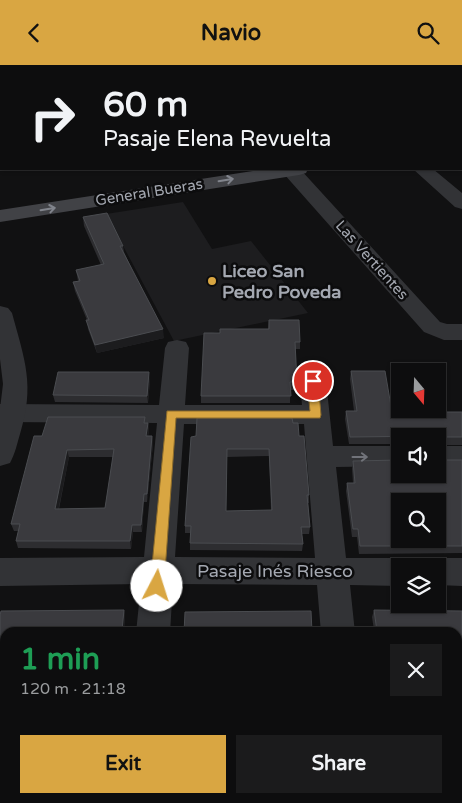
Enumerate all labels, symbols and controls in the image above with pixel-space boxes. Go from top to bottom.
icon: back [20,19,48,47]
icon: search [414,19,442,47]
text: Navio [201,20,261,46]
text: 60 m [103,84,188,126]
icon: right [20,85,85,150]
text: Pasaje Elena Revuelta [103,126,331,152]
street label: General Bueras [94,175,204,209]
one-way arrow [218,175,234,185]
one-way arrow [40,203,56,213]
street label: Las Vertientes [332,217,412,303]
place label: Liceo San Pedro Poveda [222,260,341,303]
marker: Liceo San Pedro Poveda [206,275,218,287]
pin [292,360,334,402]
north arrow [391,363,446,417]
map controls [391,363,446,613]
icon: arrive [299,367,327,395]
button: sound [391,428,446,483]
one-way arrow [352,452,368,462]
button: search [391,493,446,548]
button: layers [391,558,446,613]
position arrow [130,559,182,611]
street label: Pasaje Inés Riesco [197,560,353,582]
text: 1 min [20,641,100,678]
button: close [390,644,442,696]
text: 120 m · 21:18 [20,679,126,699]
button: Exit [20,735,226,793]
button: Share [236,735,442,793]

